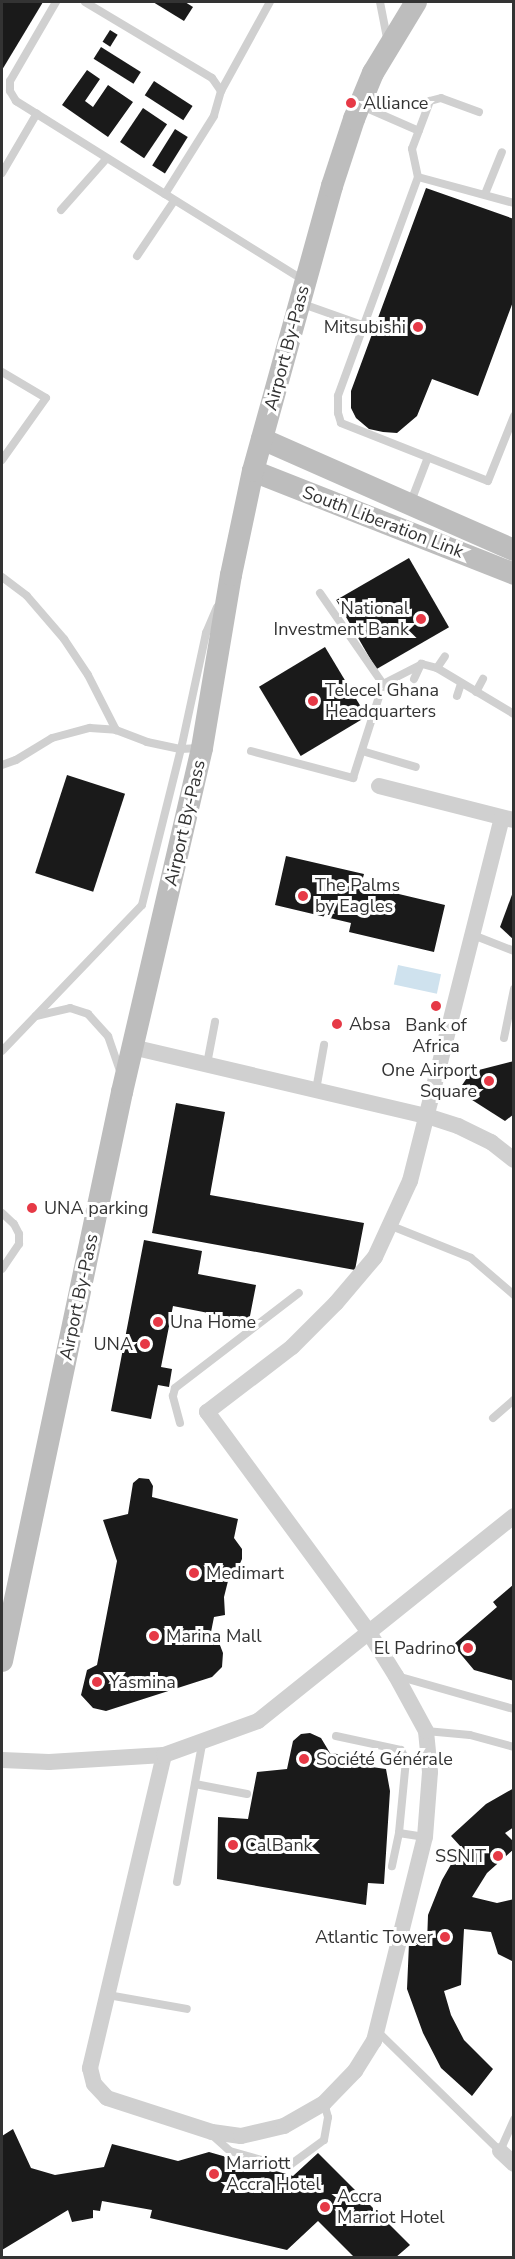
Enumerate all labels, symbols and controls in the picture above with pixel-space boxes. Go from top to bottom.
place label: Alliance [363,92,428,114]
marker: Alliance [344,96,358,110]
street label: Airport By-Pass [260,283,314,413]
place label: Mitsubishi [324,316,406,338]
marker: Mitsubishi [411,320,425,334]
street label: South Liberation Link [299,481,467,563]
place label: National Investment Bank [274,598,409,640]
marker: National Investment Bank [414,612,428,626]
place label: Telecel Ghana Headquarters [325,680,439,722]
marker: Telecel Ghana Headquarters [306,694,320,708]
street label: Airport By-Pass [160,758,210,888]
place label: The Palms by Eagles [315,875,400,918]
marker: The Palms by Eagles [296,889,310,903]
marker: Bank of Africa [429,999,443,1013]
place label: Absa [349,1013,391,1035]
place label: Bank of Africa [405,1015,467,1058]
marker: Absa [330,1017,344,1031]
place label: One Airport Square [381,1060,477,1102]
marker: One Airport Square [482,1074,496,1088]
place label: UNA parking [44,1197,149,1219]
marker: UNA parking [25,1201,39,1215]
street label: Airport By-Pass [55,1232,103,1362]
place label: Una Home [170,1311,256,1333]
marker: Una Home [151,1315,165,1329]
place label: UNA [93,1333,133,1355]
marker: UNA [138,1337,152,1351]
place label: Medimart [206,1562,284,1584]
marker: Medimart [187,1566,201,1580]
place label: Marina Mall [166,1625,262,1647]
marker: Marina Mall [147,1629,161,1643]
place label: El Padrino [374,1637,456,1659]
marker: El Padrino [461,1641,475,1655]
place label: Yasmina [109,1671,176,1693]
marker: Yasmina [90,1675,104,1689]
place label: Société Générale [316,1748,453,1770]
marker: Société Générale [297,1752,311,1766]
place label: CalBank [245,1834,313,1856]
marker: CalBank [226,1838,240,1852]
place label: SSNIT [435,1845,486,1867]
marker: SSNIT [491,1849,505,1863]
place label: Atlantic Tower [315,1926,433,1948]
marker: Atlantic Tower [438,1930,452,1944]
place label: Marriott Accra Hotel [226,2153,321,2196]
marker: Marriott Accra Hotel [207,2167,221,2181]
place label: Accra Marriot Hotel [337,2186,445,2228]
marker: Accra Marriot Hotel [318,2200,332,2214]

